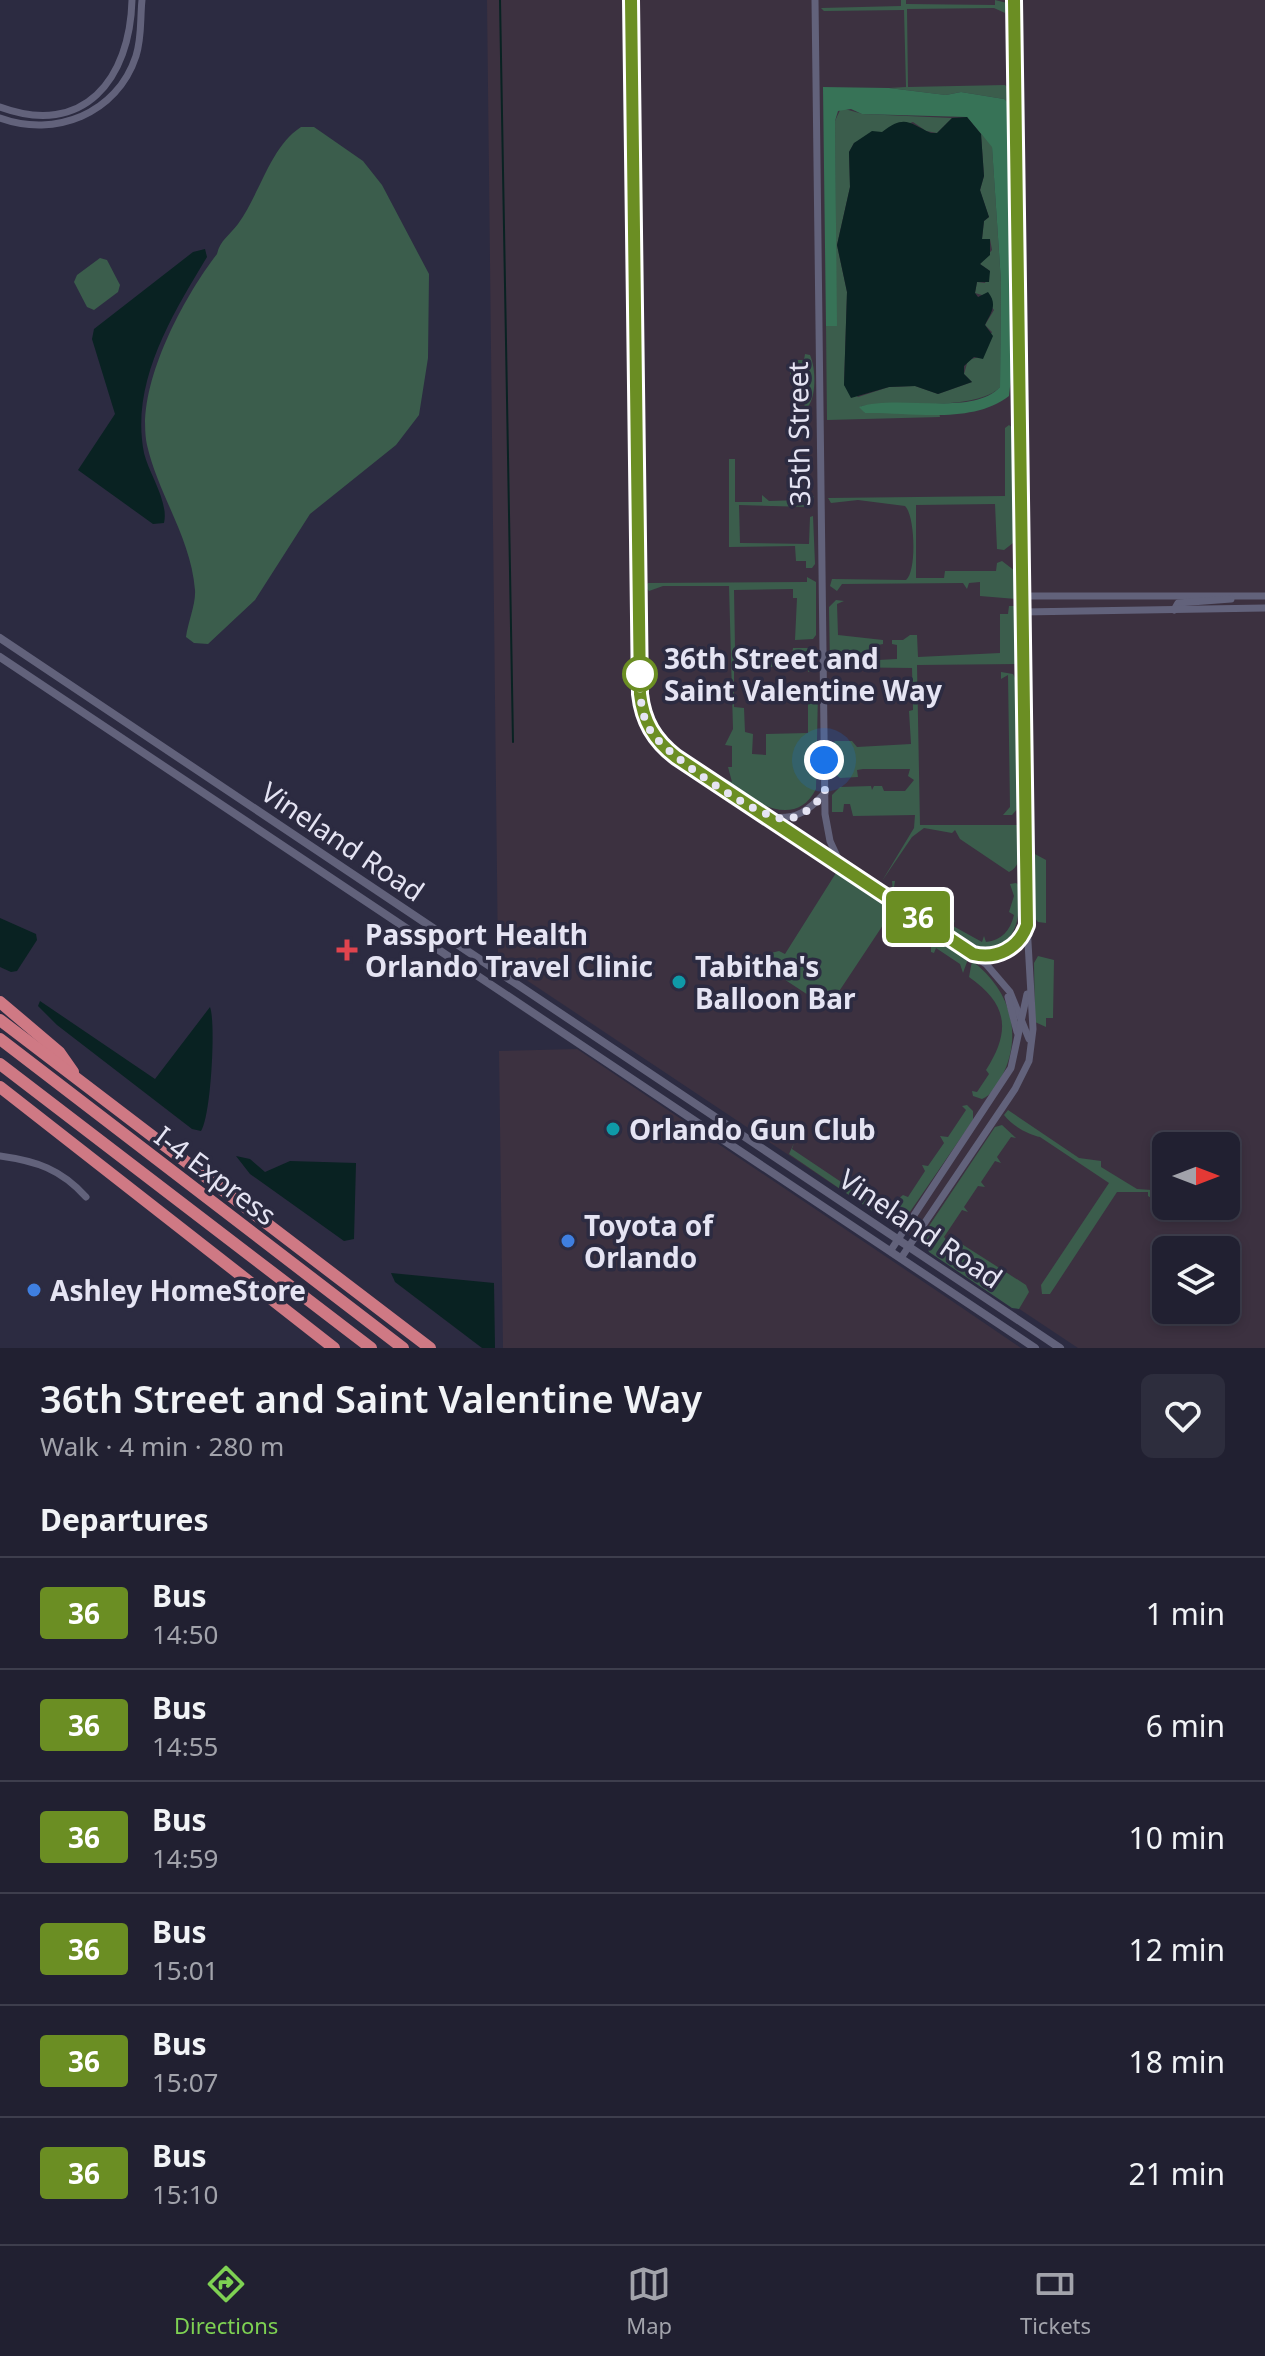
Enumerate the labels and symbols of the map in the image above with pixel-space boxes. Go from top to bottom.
street label: 35th Street [778,361,818,507]
place label: 36th Street and Saint Valentine Way [664,639,942,709]
marker: 36th Street and Saint Valentine Way [623,657,657,691]
your location [804,740,844,780]
street label: Vineland Road [254,772,432,910]
line badge: 36 [882,891,954,943]
place label: Passport Health Orlando Travel Clinic [365,915,653,985]
marker: Passport Health Orlando Travel Clinic [336,939,358,961]
place label: Tabitha's Balloon Bar [695,947,856,1017]
marker: Tabitha's Balloon Bar [670,973,688,991]
place label: Orlando Gun Club [629,1110,876,1148]
street label: I-4 Express [147,1117,285,1233]
marker: Orlando Gun Club [604,1120,622,1138]
north arrow [1152,1132,1240,1220]
street label: Vineland Road [832,1159,1010,1297]
place label: Toyota of Orlando [584,1206,715,1276]
marker: Toyota of Orlando [559,1232,577,1250]
place label: Ashley HomeStore [50,1271,306,1309]
marker: Ashley HomeStore [25,1281,43,1299]

